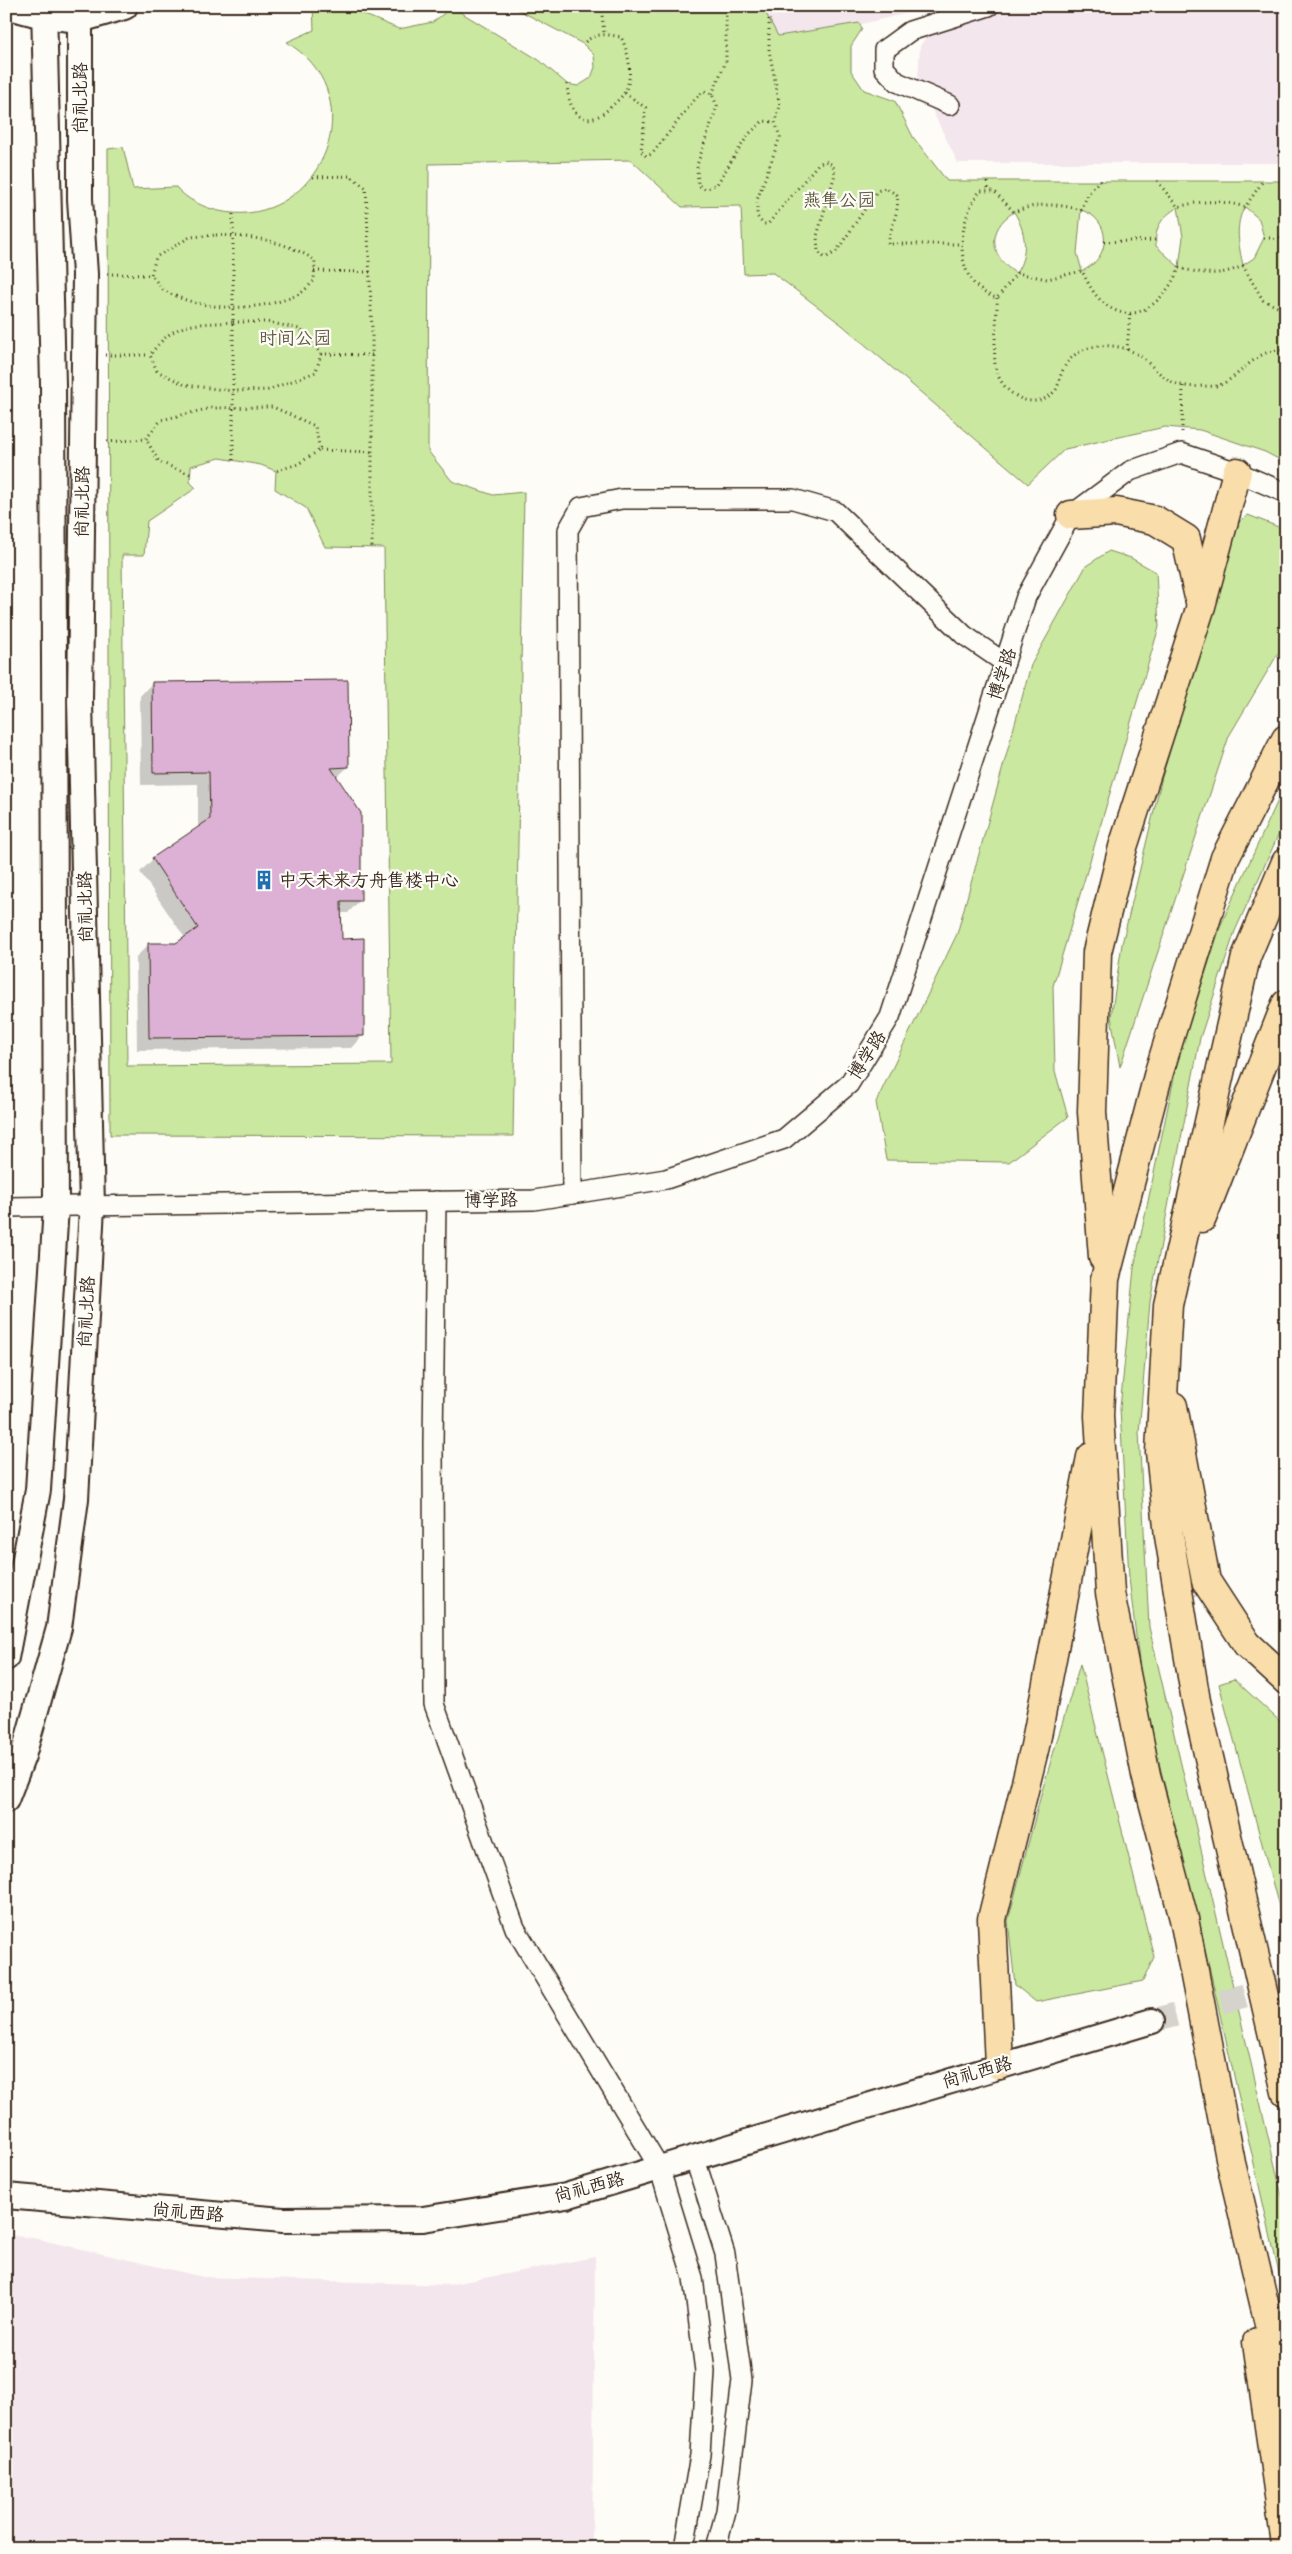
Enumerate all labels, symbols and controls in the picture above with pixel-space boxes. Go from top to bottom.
street label: 尚礼北路 [69,62,92,134]
park label: 燕隼公园 [803,189,875,212]
park label: 时间公园 [259,327,331,350]
street label: 尚礼北路 [70,466,95,538]
street label: 博学路 [983,645,1022,703]
building icon: 中天未来方舟售楼中心 [253,869,275,891]
place label: 中天未来方舟售楼中心 [279,869,459,892]
street label: 尚礼北路 [73,871,98,943]
street label: 博学路 [843,1026,891,1084]
street label: 博学路 [464,1189,518,1212]
street label: 尚礼北路 [73,1275,100,1349]
street label: 尚礼西路 [939,2052,1015,2093]
street label: 尚礼西路 [551,2167,627,2208]
street label: 尚礼西路 [151,2198,225,2227]

